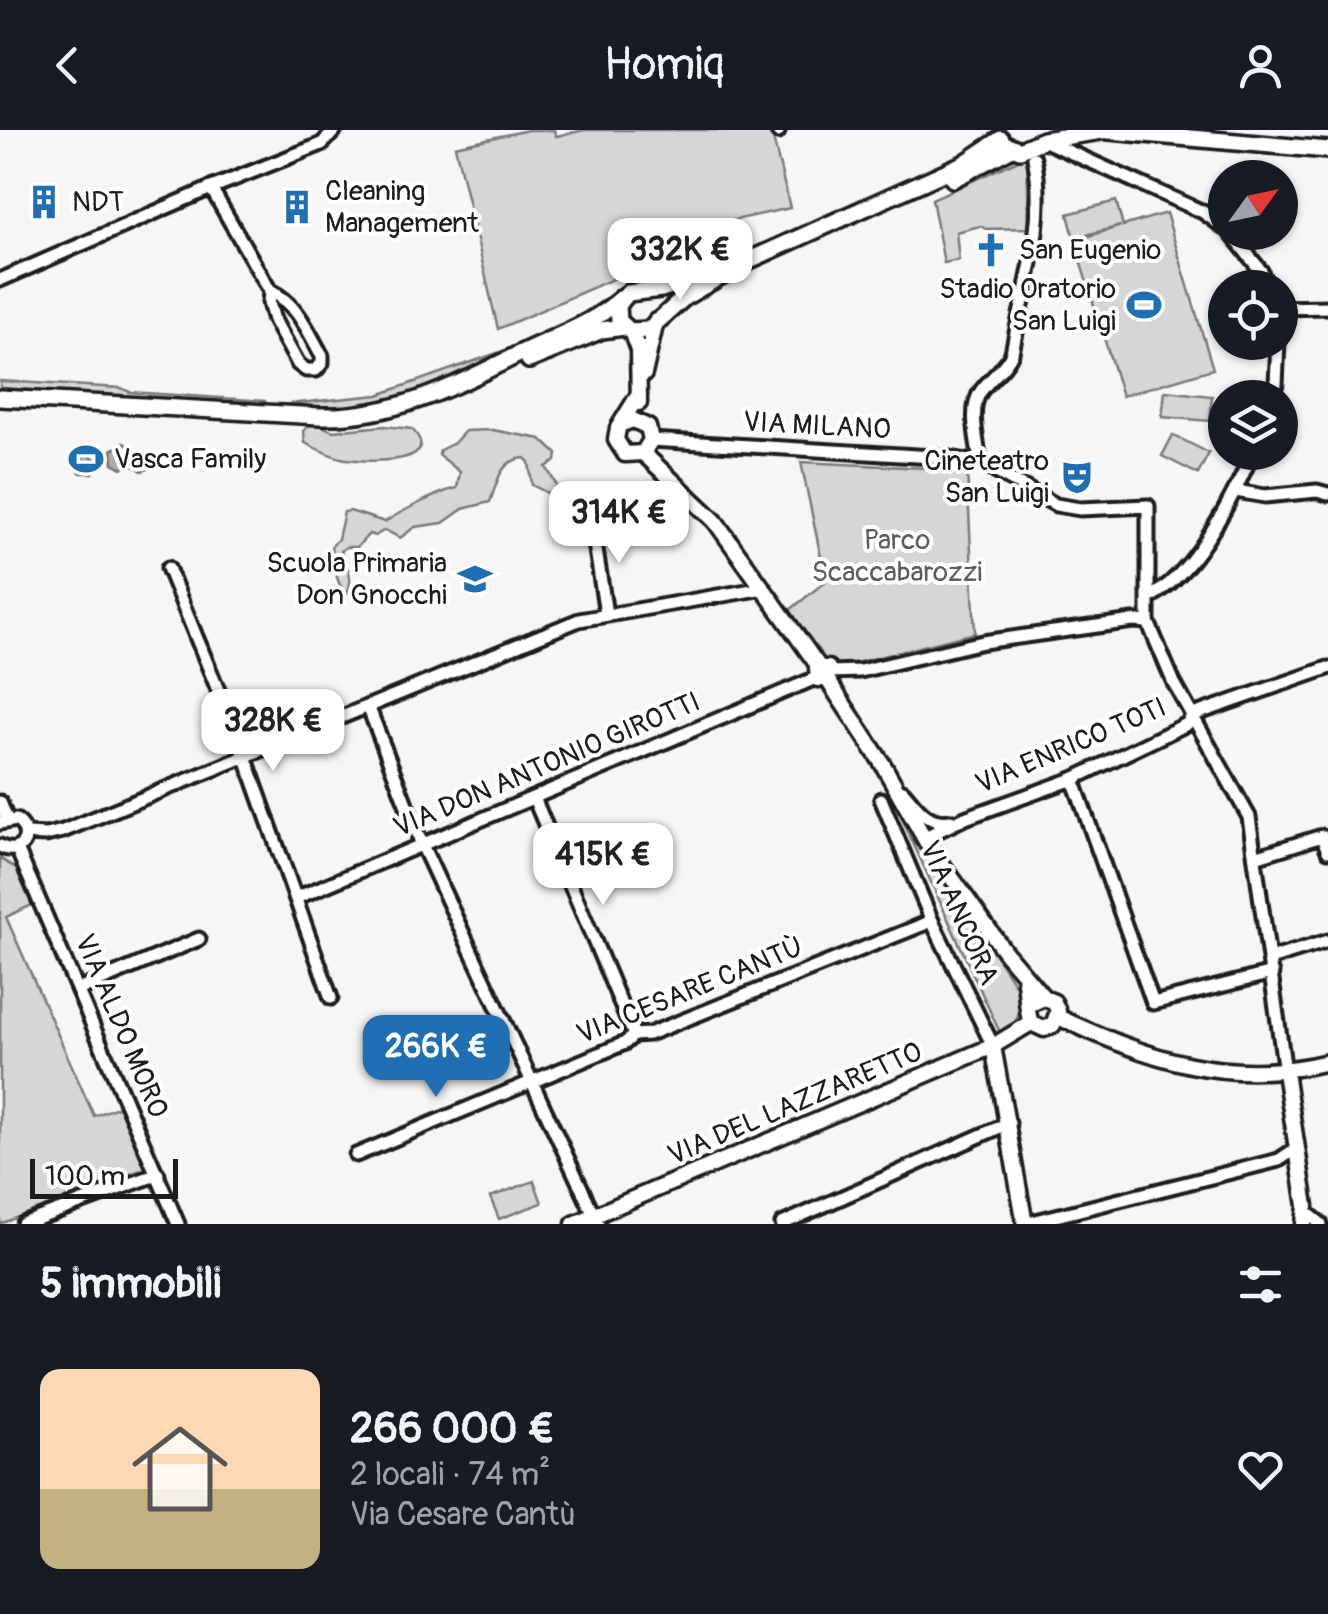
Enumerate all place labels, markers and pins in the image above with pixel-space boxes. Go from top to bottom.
place label: Cleaning Management [325,174,479,241]
building icon: NDT [25,183,63,221]
place label: NDT [72,185,124,220]
building icon: Cleaning Management [278,188,316,226]
pin: 332K € [599,218,761,303]
church icon: San Eugenio [972,231,1010,269]
place label: San Eugenio [1019,233,1161,268]
place label: Stadio Oratorio San Luigi [939,272,1116,339]
sports icon: Stadio Oratorio San Luigi [1125,286,1163,324]
sports icon: Vasca Family [67,440,105,478]
place label: Vasca Family [114,442,266,477]
place label: Cineteatro San Luigi [924,444,1049,511]
theatre icon: Cineteatro San Luigi [1058,458,1096,496]
pin: 314K € [538,481,700,566]
place label: Scuola Primaria Don Gnocchi [266,546,447,613]
school or university icon: Scuola Primaria Don Gnocchi [456,560,494,598]
pin: 328K € [192,689,354,774]
pin: 415K € [522,823,684,908]
pin: 266K € [355,1015,517,1100]

